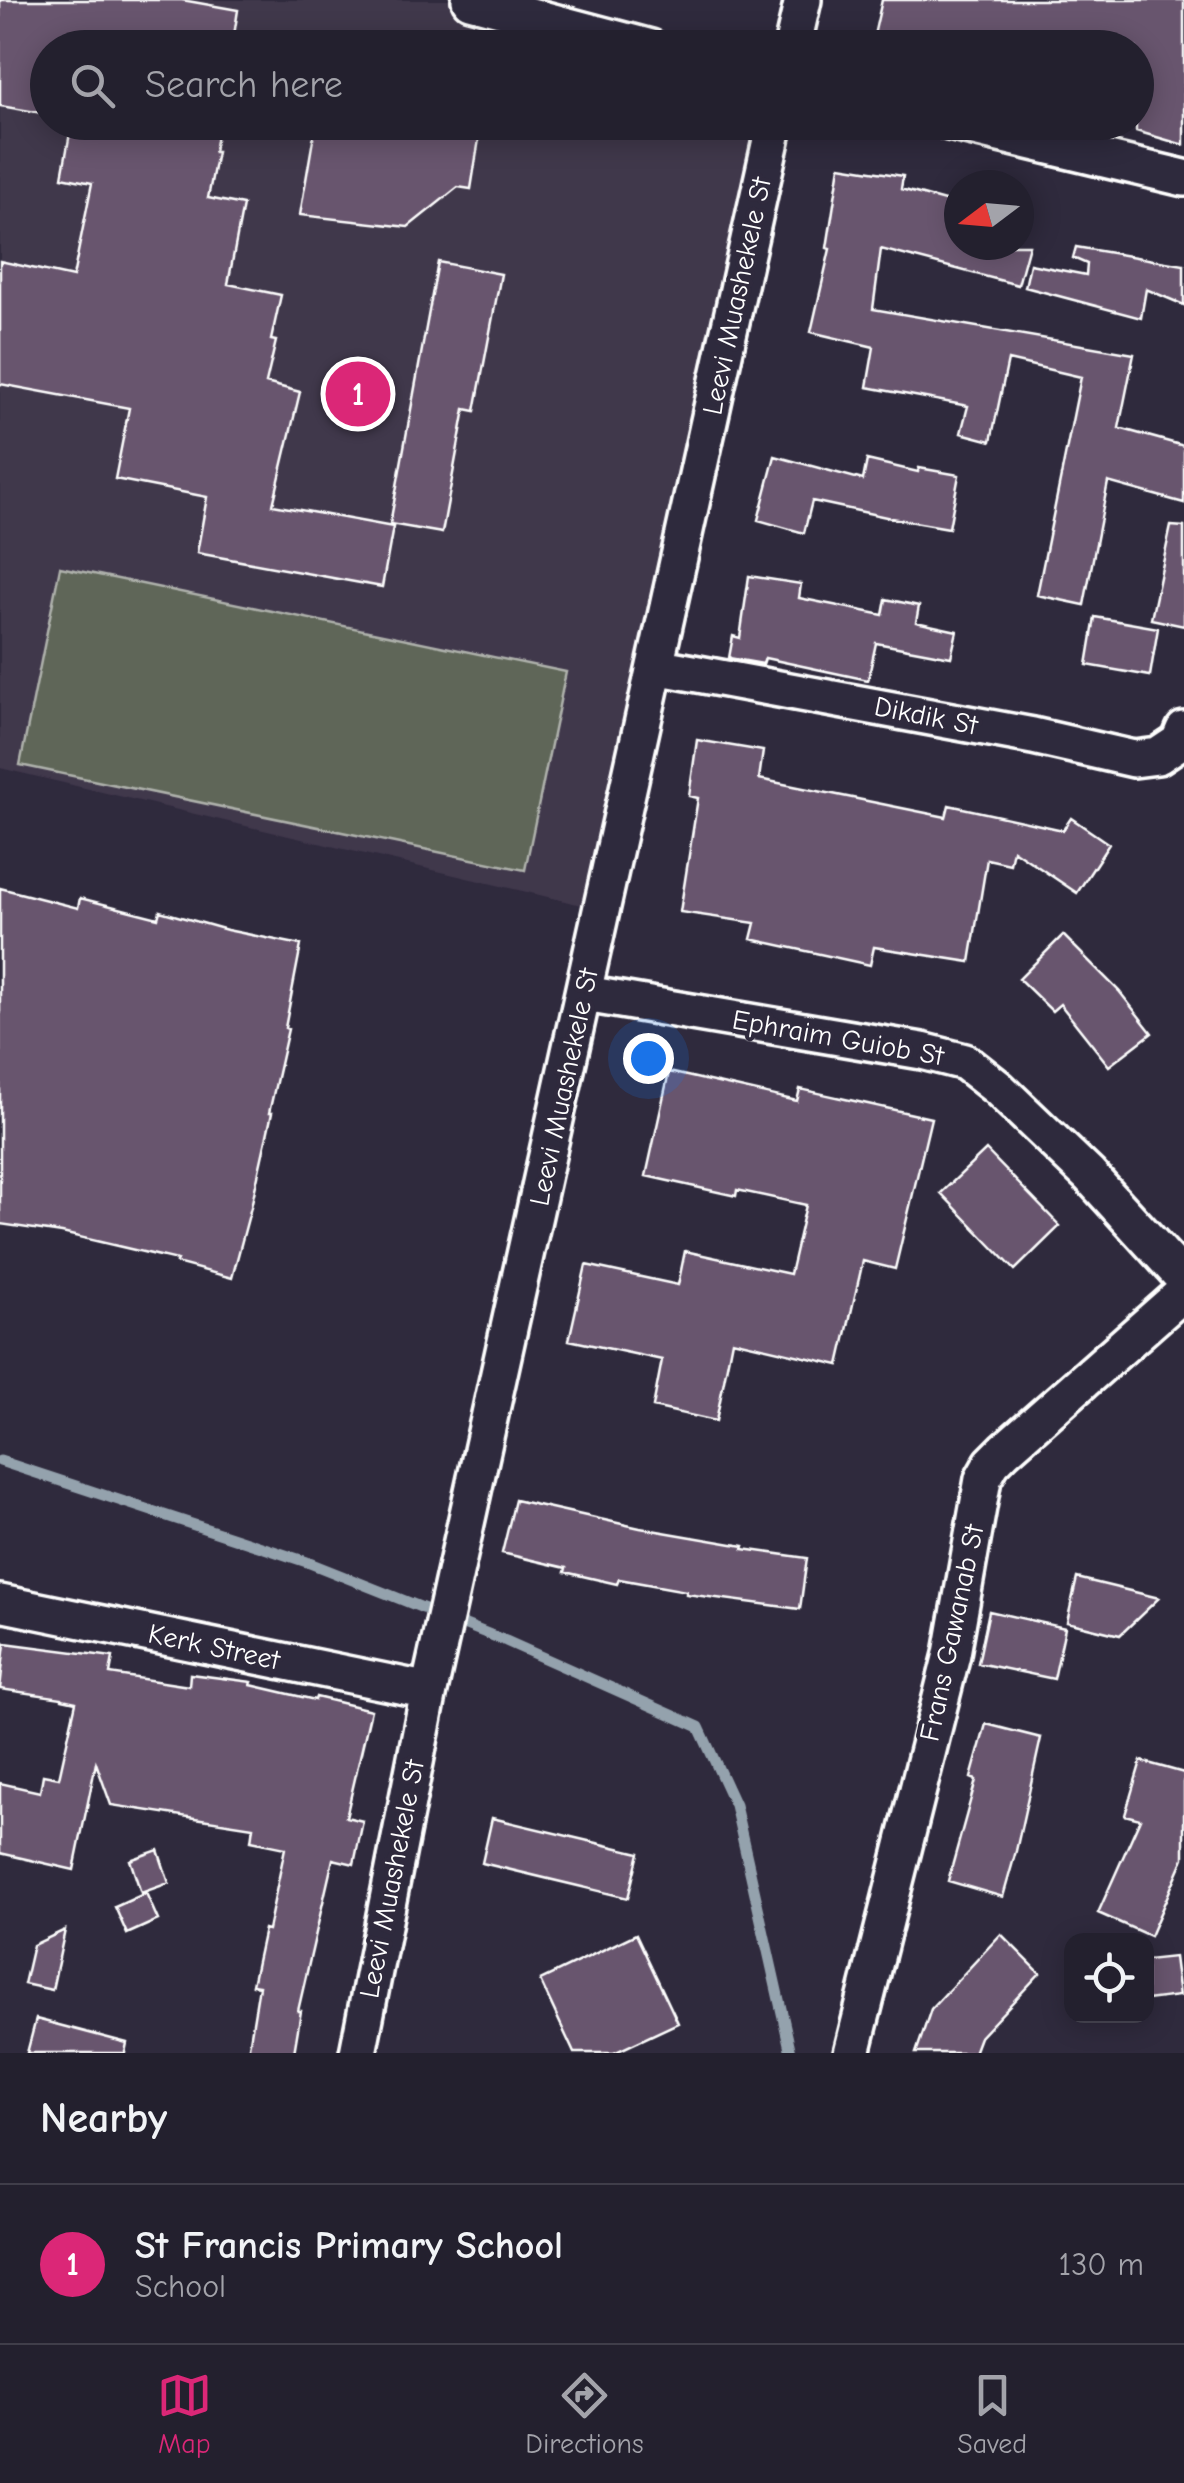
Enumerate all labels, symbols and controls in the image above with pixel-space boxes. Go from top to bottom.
search box [30,30,1154,140]
icon: search [65,58,120,113]
text: Search here [145,63,343,107]
north arrow [944,170,1034,260]
street label: Leevi Muashekele St [696,173,778,418]
pin: 1 [326,356,390,432]
street label: Dikdik St [872,690,981,742]
street label: Leevi Muashekele St [523,964,605,1209]
street label: Ephraim Guiob St [730,1004,947,1073]
your location [623,1033,674,1084]
street label: Frans Gawanab St [913,1521,991,1744]
street label: Kerk Street [145,1617,284,1677]
street label: Leevi Muashekele St [353,1756,431,2001]
map controls [1064,1933,1154,2023]
button: locate [1064,1933,1154,2023]
text: Nearby [40,2094,167,2143]
text: St Francis Primary School [135,2224,563,2268]
text: 1 [66,2246,79,2283]
text: 130 m [1058,2246,1144,2283]
text: School [135,2268,226,2305]
tab: Map [157,2368,212,2460]
tab: Directions [525,2368,644,2460]
tab: Saved [957,2368,1027,2460]

